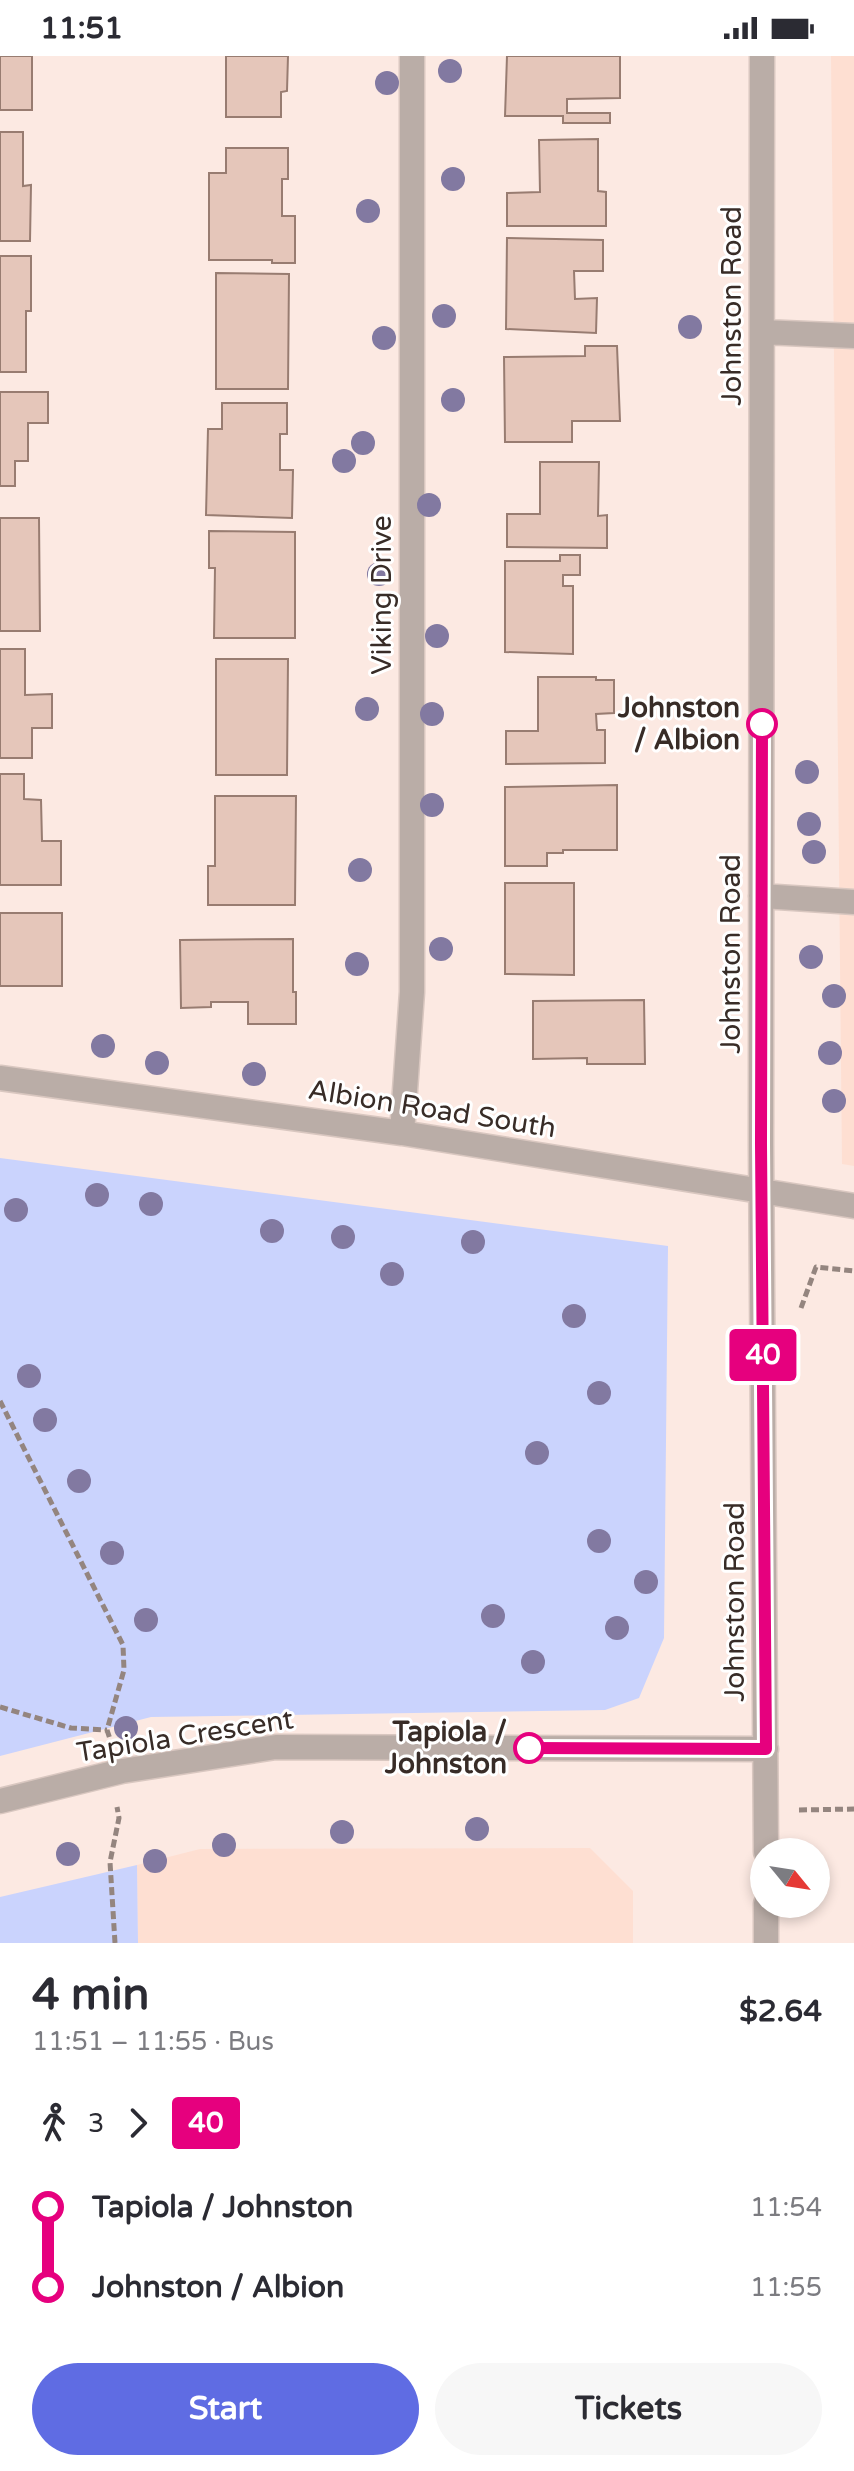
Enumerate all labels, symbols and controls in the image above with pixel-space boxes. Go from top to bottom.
text: 11:51 [40,10,123,47]
street label: Johnston Road [715,206,749,406]
street label: Viking Drive [365,515,399,675]
place label: Johnston / Albion [617,691,740,757]
marker: Johnston / Albion [747,709,777,739]
street label: Johnston Road [714,854,748,1054]
street label: Albion Road South [306,1073,558,1145]
line badge: 40 [727,1329,799,1381]
text: 40 [745,1338,781,1372]
street label: Johnston Road [718,1502,752,1702]
street label: Tapiola Crescent [74,1702,296,1770]
place label: Tapiola / Johnston [384,1715,507,1781]
marker: Tapiola / Johnston [514,1733,544,1763]
north arrow [750,1838,830,1918]
map controls [750,1838,830,1918]
text: 4 min [32,1969,149,2022]
text: $2.64 [739,1993,822,2030]
text: 11:51 – 11:55 · Bus [32,2026,274,2057]
icon: walk [32,2101,76,2145]
icon: forward [116,2101,160,2145]
text: 40 [188,2106,224,2140]
text: 3 [88,2108,104,2139]
text: Tapiola / Johnston [92,2189,353,2226]
text: 11:54 [750,2192,822,2223]
text: Johnston / Albion [92,2269,344,2306]
text: 11:55 [750,2272,822,2303]
button: Start [32,2363,419,2455]
button: Tickets [435,2363,822,2455]

